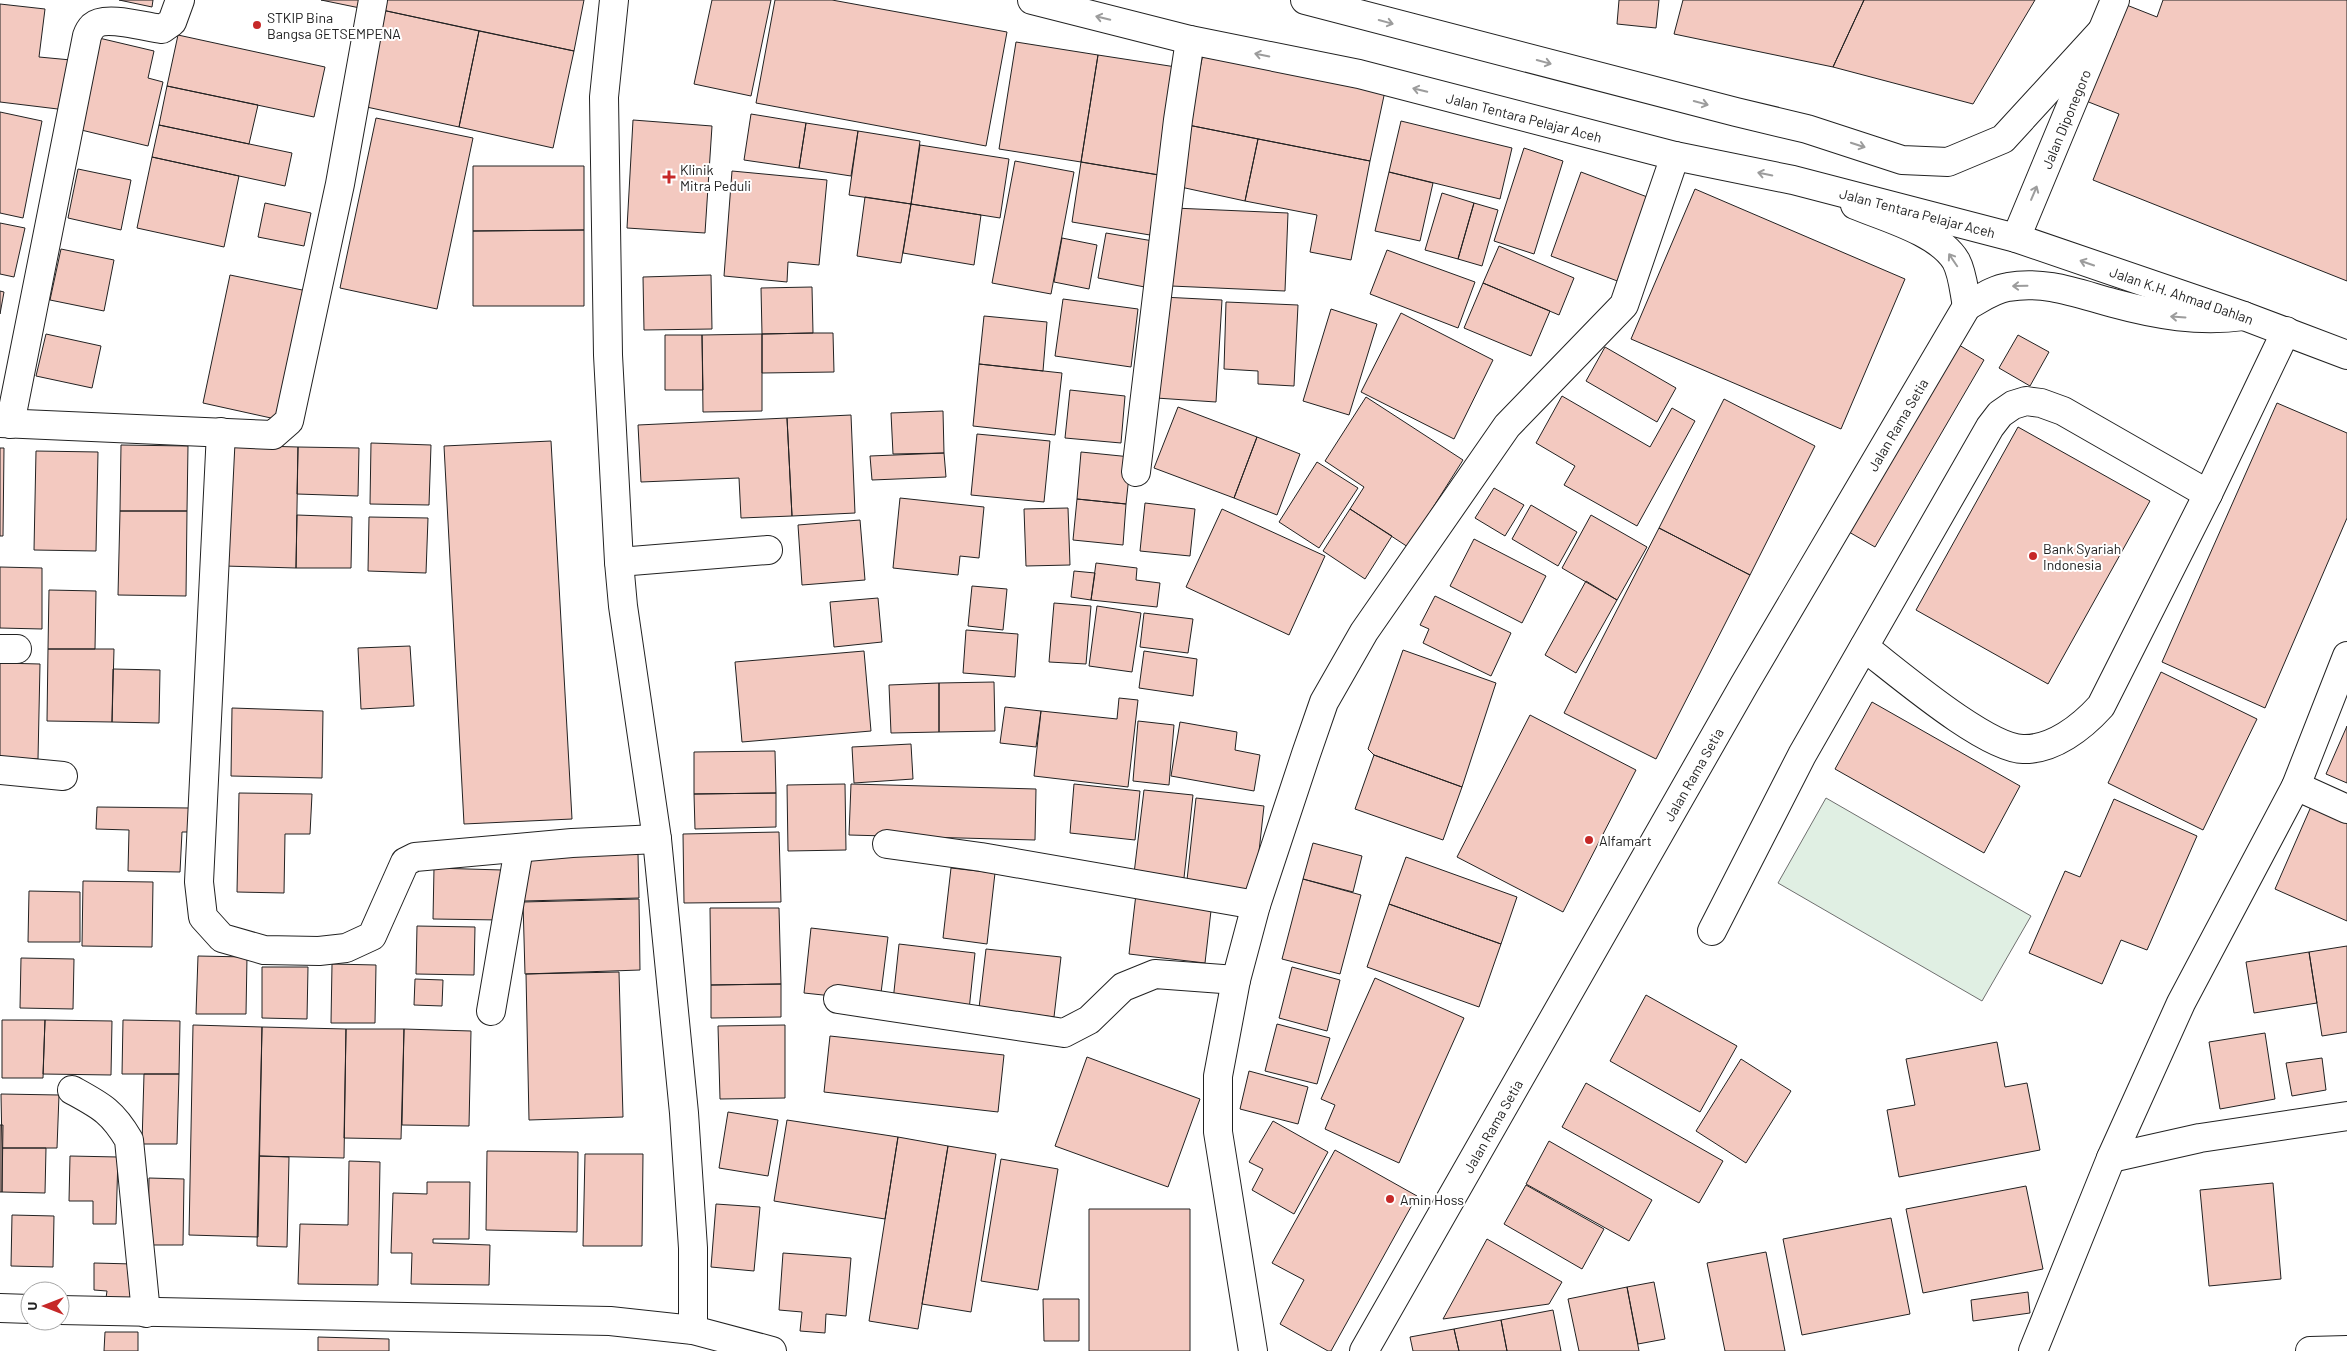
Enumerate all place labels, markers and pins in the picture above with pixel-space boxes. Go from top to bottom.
place label: STKIP Bina Bangsa GETSEMPENA [267,9,401,42]
marker: STKIP Bina Bangsa GETSEMPENA [251,19,263,31]
place label: Klinik Mitra Peduli [680,161,751,194]
marker: Klinik Mitra Peduli [662,170,676,184]
place label: Bank Syariah Indonesia [2043,540,2121,573]
marker: Bank Syariah Indonesia [2027,550,2039,562]
place label: Alfamart [1599,832,1652,849]
marker: Alfamart [1583,834,1595,846]
place label: Amin Hoss [1400,1191,1464,1208]
marker: Amin Hoss [1384,1193,1396,1205]

